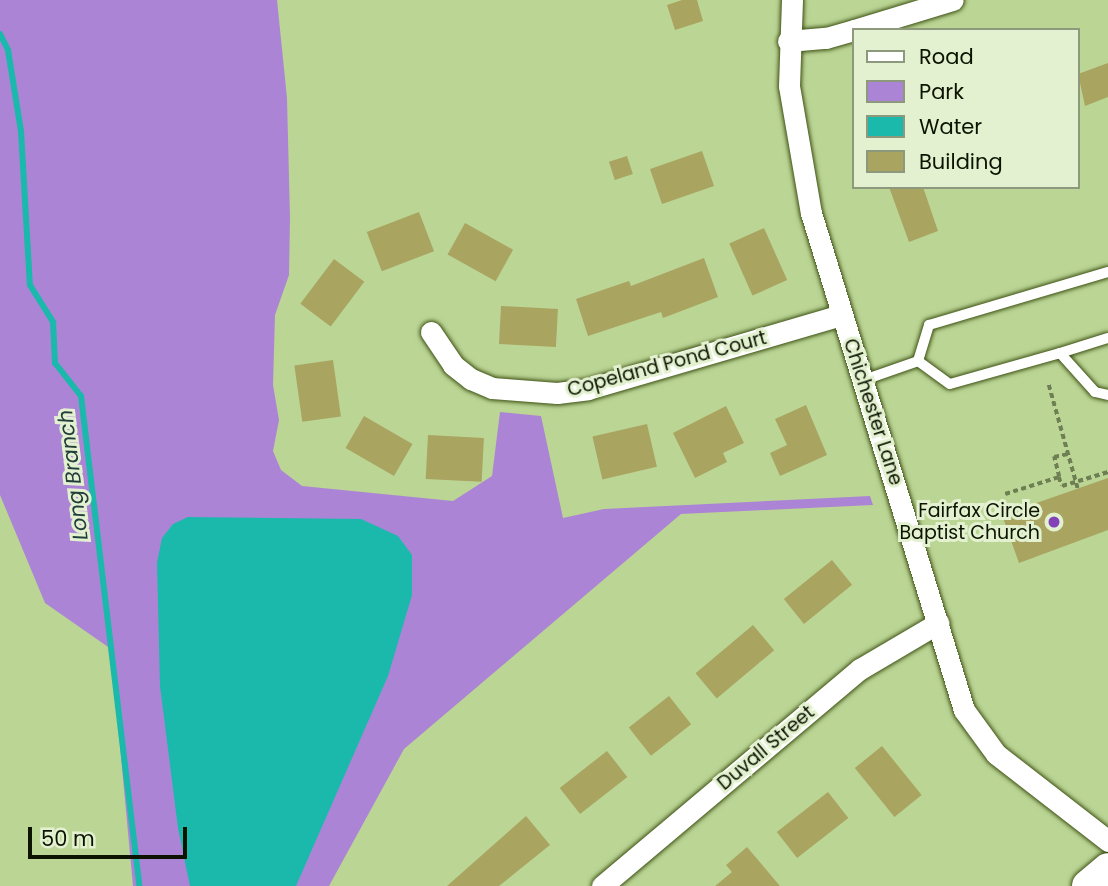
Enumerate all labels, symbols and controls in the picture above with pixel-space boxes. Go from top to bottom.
legend [852,28,1080,189]
text: Road [919,42,974,71]
text: Park [919,77,964,106]
text: Water [919,112,982,141]
text: Building [919,147,1003,176]
street label: Copeland Pond Court [565,326,769,402]
street label: Chichester Lane [839,336,907,488]
water label: Long Branch [53,408,93,542]
place label: Fairfax Circle Baptist Church [899,500,1040,544]
marker: Fairfax Circle Baptist Church [1046,514,1062,530]
street label: Duvall Street [713,701,819,795]
scale bar [32,812,191,856]
text: 50 m [41,824,95,853]

